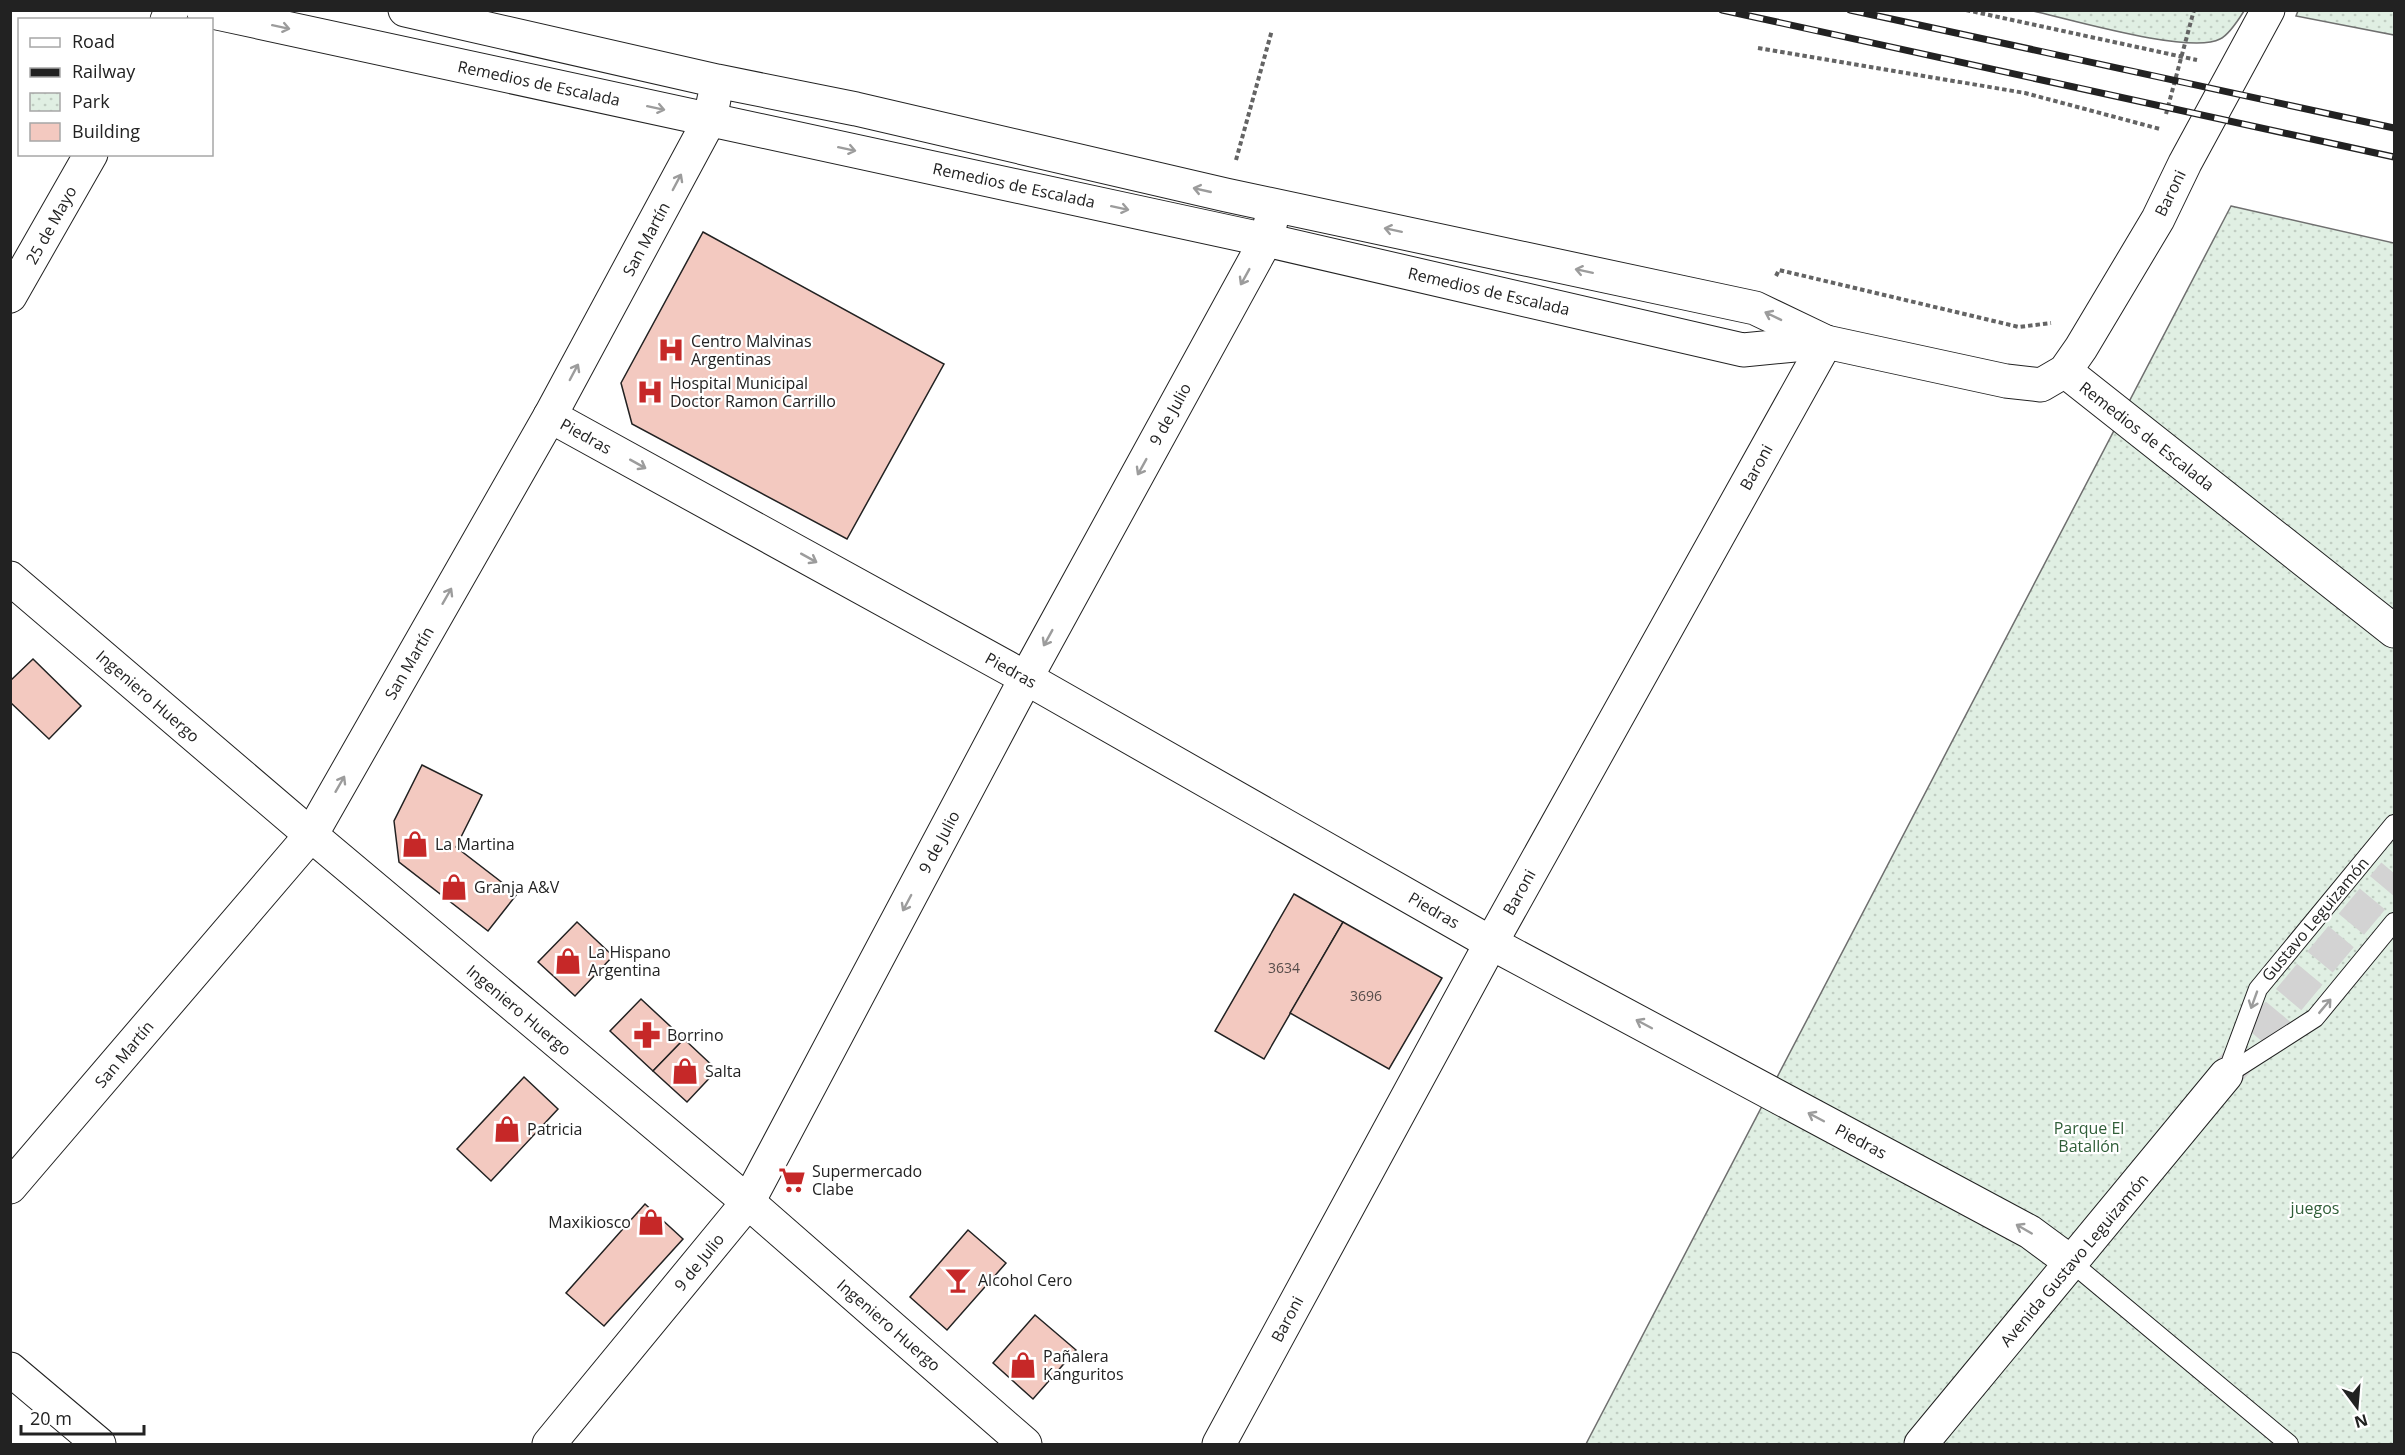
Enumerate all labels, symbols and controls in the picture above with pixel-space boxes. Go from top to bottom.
legend [18,18,213,156]
one-way arrow [271,22,290,33]
text: Road [72,29,115,53]
street label: Remedios de Escalada [456,55,622,111]
text: Railway [72,59,136,83]
text: Park [72,89,110,113]
one-way arrow [646,103,665,114]
text: Building [72,119,140,143]
one-way arrow [837,144,856,155]
street label: Remedios de Escalada [931,157,1097,213]
street label: Baroni [2149,166,2191,220]
one-way arrow [672,173,683,191]
street label: 25 de Mayo [20,182,82,268]
one-way arrow [1193,184,1213,195]
street label: San Martín [617,198,675,280]
one-way arrow [1109,203,1129,214]
one-way arrow [1384,223,1403,235]
street label: Remedios de Escalada [1406,262,1572,320]
one-way arrow [1575,264,1594,276]
one-way arrow [1239,268,1251,285]
one-way arrow [1764,310,1782,322]
place label: Centro Malvinas Argentinas [691,330,812,370]
hospital icon: Centro Malvinas Argentinas [656,335,686,365]
one-way arrow [569,363,580,381]
place label: Hospital Municipal Doctor Ramon Carrillo [670,372,836,412]
street label: Remedios de Escalada [2075,376,2219,496]
hospital icon: Hospital Municipal Doctor Ramon Carrillo [635,377,665,407]
street label: 9 de Julio [1144,379,1196,449]
street label: Piedras [556,413,616,459]
street label: Baroni [1734,440,1778,494]
one-way arrow [629,458,646,470]
one-way arrow [1136,458,1148,475]
one-way arrow [800,552,817,564]
one-way arrow [441,588,453,605]
street label: San Martín [379,622,439,704]
one-way arrow [1042,629,1054,646]
street label: Ingeniero Huergo [92,645,204,747]
street label: Piedras [981,647,1041,693]
one-way arrow [334,776,346,793]
street label: 9 de Julio [913,807,965,877]
shop icon: La Martina [400,829,430,859]
place label: La Martina [435,833,515,855]
street label: Gustavo Leguizamón [2256,852,2374,986]
street label: Baroni [1497,865,1541,919]
shop icon: Granja A&V [439,872,469,902]
place label: Granja A&V [474,876,560,898]
street label: Piedras [1404,887,1464,933]
one-way arrow [901,893,912,911]
place label: La Hispano Argentina [588,941,671,981]
shop icon: La Hispano Argentina [553,946,583,976]
house number: 3634 [1268,958,1300,977]
street label: Ingeniero Huergo [462,960,576,1060]
house number: 3696 [1350,986,1382,1005]
one-way arrow [2247,990,2258,1009]
one-way arrow [2319,998,2332,1014]
street label: San Martín [90,1016,158,1092]
one-way arrow [1635,1018,1653,1030]
pharmacy icon: Borrino [632,1020,662,1050]
place label: Borrino [667,1024,724,1046]
shop icon: Salta [670,1056,700,1086]
place label: Salta [705,1060,741,1082]
one-way arrow [1807,1111,1825,1122]
shop icon: Patricia [492,1114,522,1144]
park label: Parque El Batallón [2054,1117,2124,1157]
place label: Patricia [527,1118,582,1140]
street label: Piedras [1831,1118,1891,1164]
place label: Supermercado Clabe [812,1160,922,1200]
supermarket icon: Supermercado Clabe [777,1165,807,1195]
street label: Avenida Gustavo Leguizamón [1995,1169,2153,1351]
park label: juegos [2290,1197,2339,1219]
shop icon: Maxikiosco [636,1207,666,1237]
place label: Maxikiosco [548,1211,631,1233]
one-way arrow [2016,1223,2033,1235]
street label: 9 de Julio [669,1229,729,1295]
bar icon: Alcohol Cero [943,1265,973,1295]
place label: Alcohol Cero [978,1269,1072,1291]
street label: Ingeniero Huergo [833,1274,945,1376]
street label: Baroni [1266,1292,1308,1346]
place label: Pañalera Kanguritos [1043,1345,1124,1385]
shop icon: Pañalera Kanguritos [1008,1350,1038,1380]
north arrow [2327,1377,2387,1437]
scale bar [21,1398,144,1436]
text: 20 m [30,1406,72,1430]
text: N [2352,1409,2370,1434]

